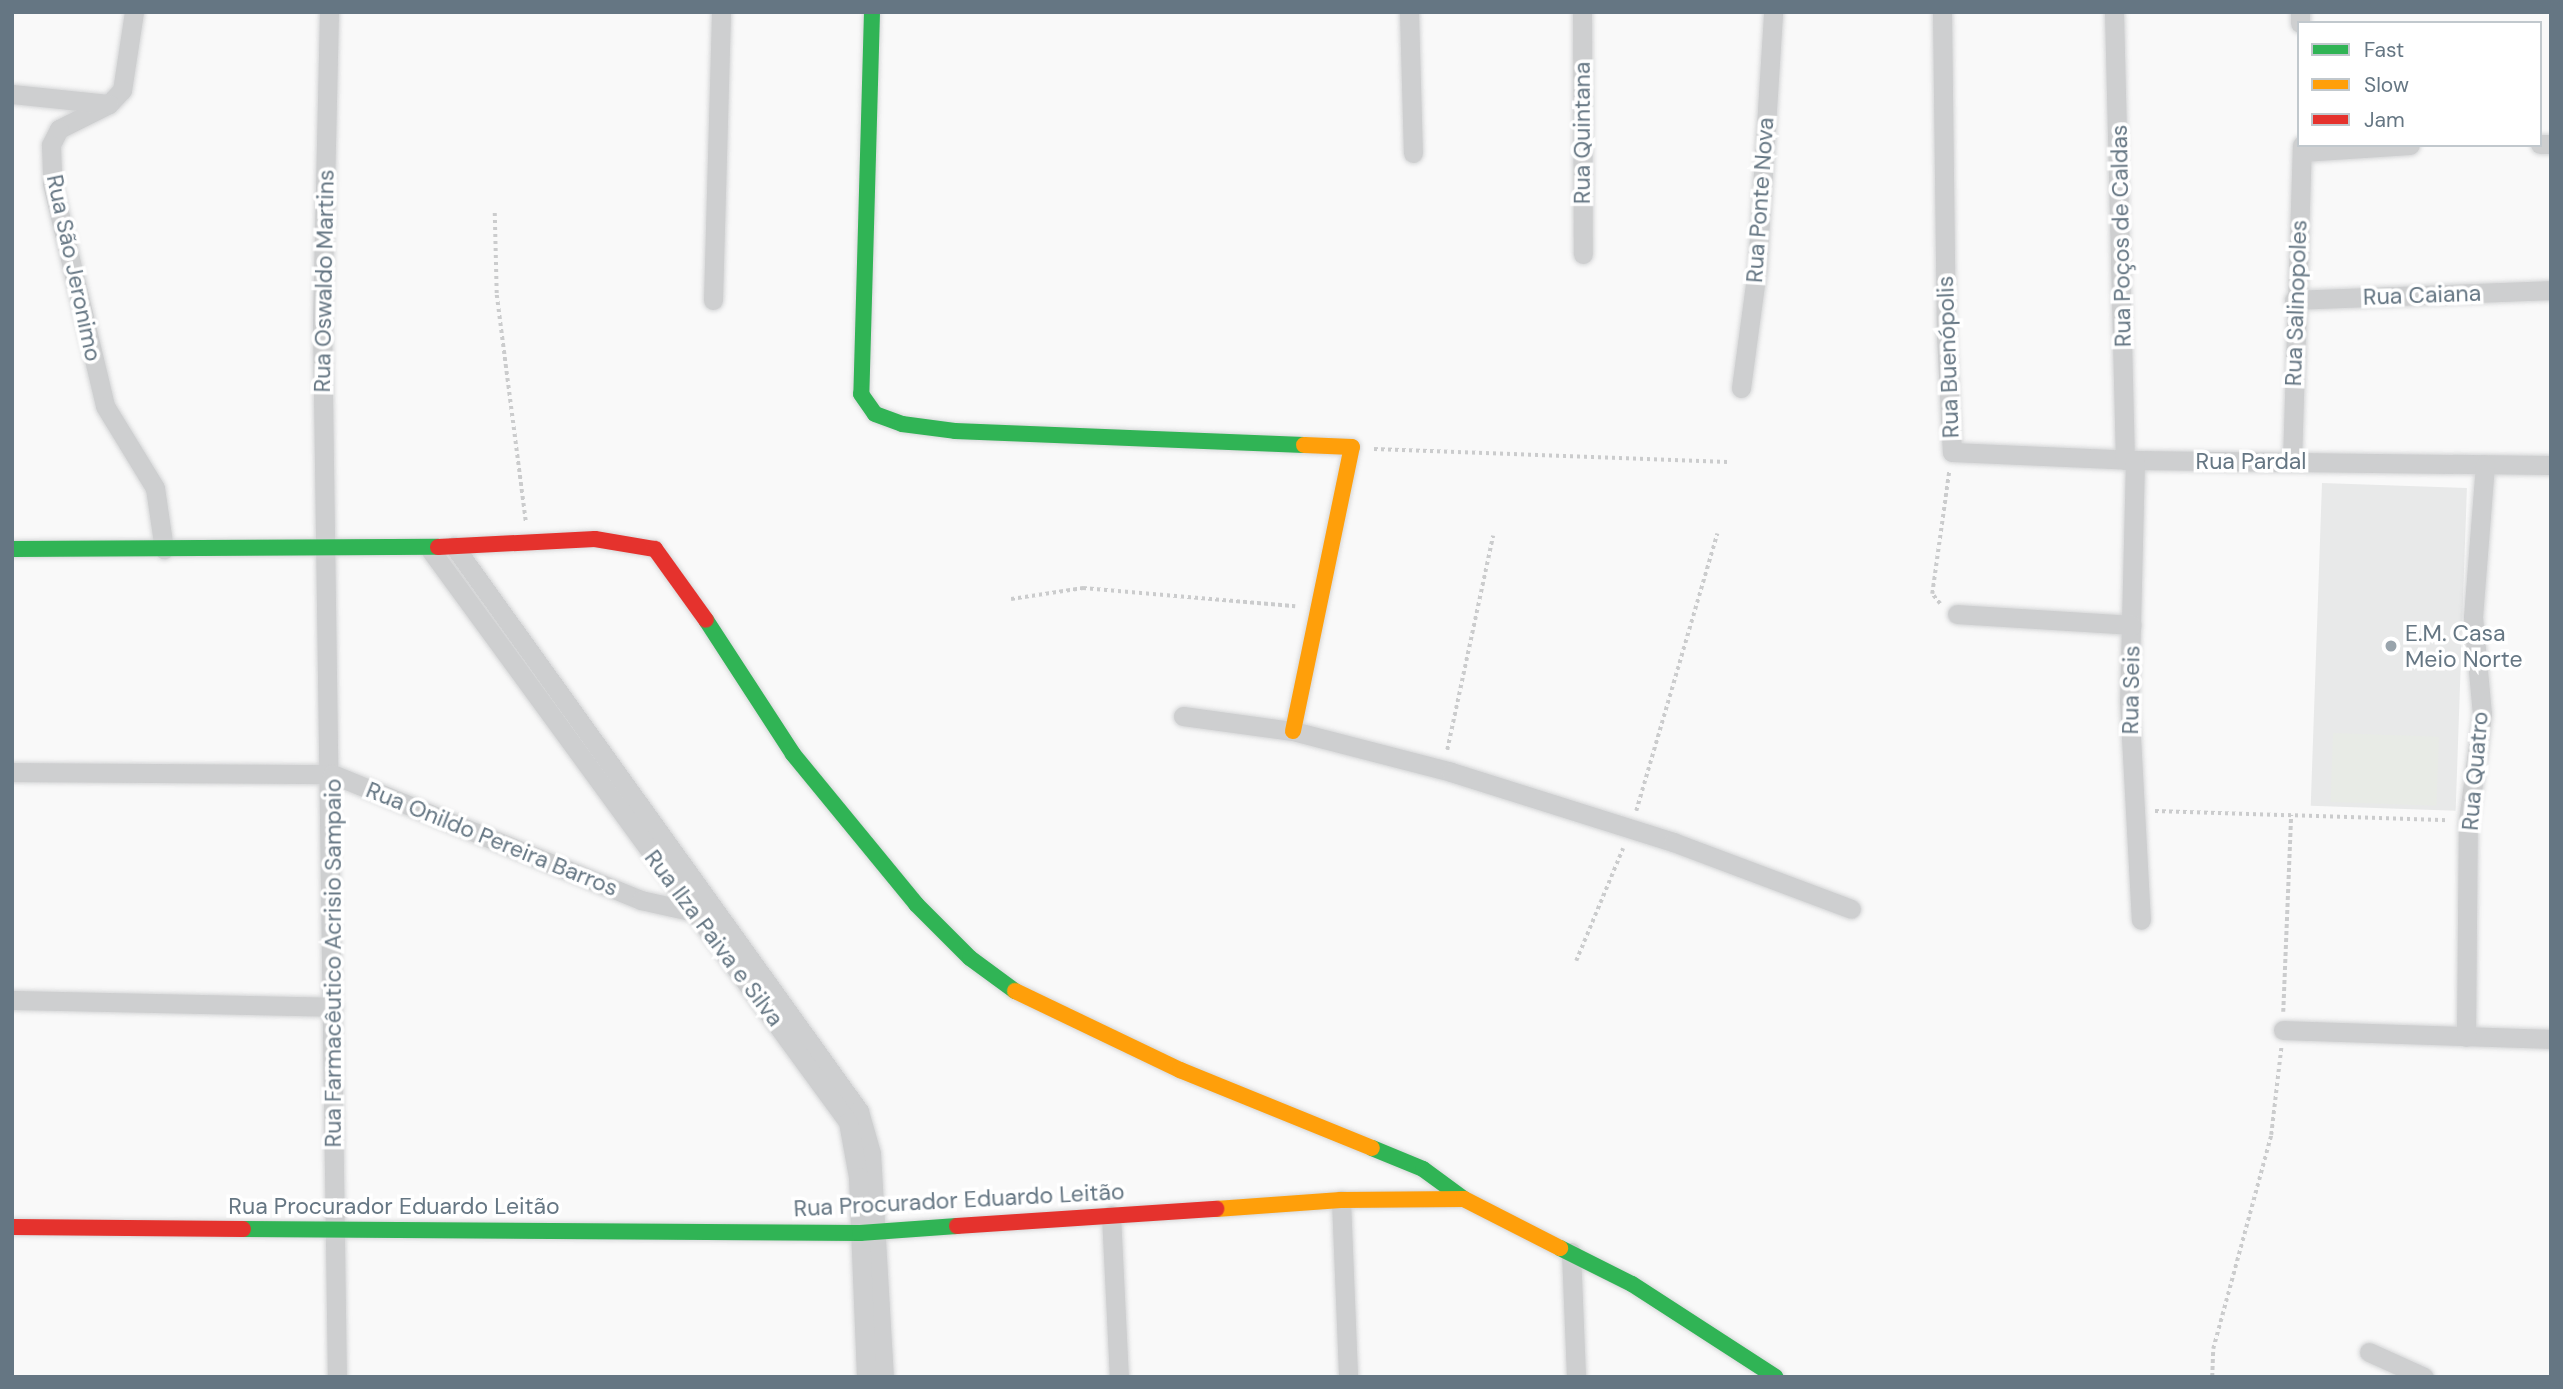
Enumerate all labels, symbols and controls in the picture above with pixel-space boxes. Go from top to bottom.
legend [2297,21,2542,147]
text: Fast [2364,36,2404,64]
street label: Rua Quintana [1568,62,1596,204]
text: Slow [2364,71,2409,99]
text: Jam [2364,106,2405,134]
street label: Rua Ponte Nova [1740,116,1780,284]
street label: Rua Poços de Caldas [2105,125,2137,347]
street label: Rua Oswaldo Martins [308,169,340,393]
street label: Rua São Jeronimo [41,172,107,364]
street label: Rua Salinopoles [2279,219,2313,387]
street label: Rua Buenópolis [1931,275,1965,439]
street label: Rua Caiana [2362,279,2482,311]
street label: Rua Pardal [2196,447,2306,475]
place label: E.M. Casa Meio Norte [2405,619,2522,673]
marker: E.M. Casa Meio Norte [2383,638,2399,654]
street label: Rua Seis [2116,645,2146,735]
street label: Rua Quatro [2456,710,2494,832]
street label: Rua Onildo Pereira Barros [362,776,622,902]
street label: Rua Farmacêutico Acrisio Sampaio [319,779,347,1147]
street label: Rua Ilza Paiva e Silva [639,844,789,1032]
street label: Rua Procurador Eduardo Leitão [793,1178,1125,1222]
street label: Rua Procurador Eduardo Leitão [228,1192,560,1220]

